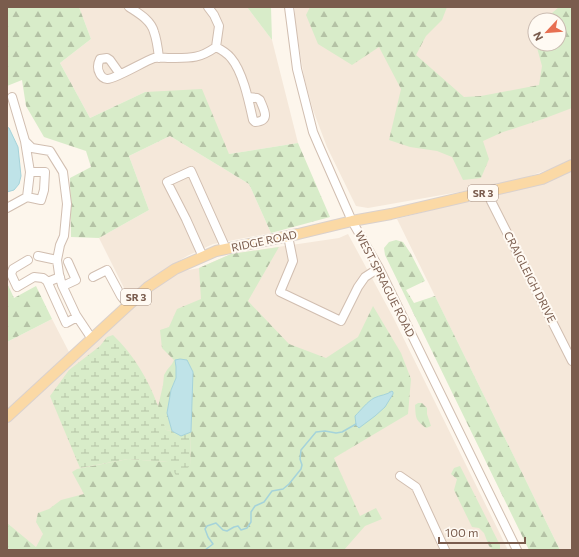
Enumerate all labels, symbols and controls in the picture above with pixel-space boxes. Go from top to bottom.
north arrow [527,12,567,52]
text: N [530,30,545,43]
road number: SR 3 [468,185,498,201]
street label: RIDGE ROAD [230,227,298,254]
street label: WEST SPRAGUE ROAD [353,228,418,339]
street label: CRAIGLEIGH DRIVE [502,229,559,325]
road number: SR 3 [121,289,151,305]
scale bar [439,519,525,545]
text: 100 m [445,525,479,539]

